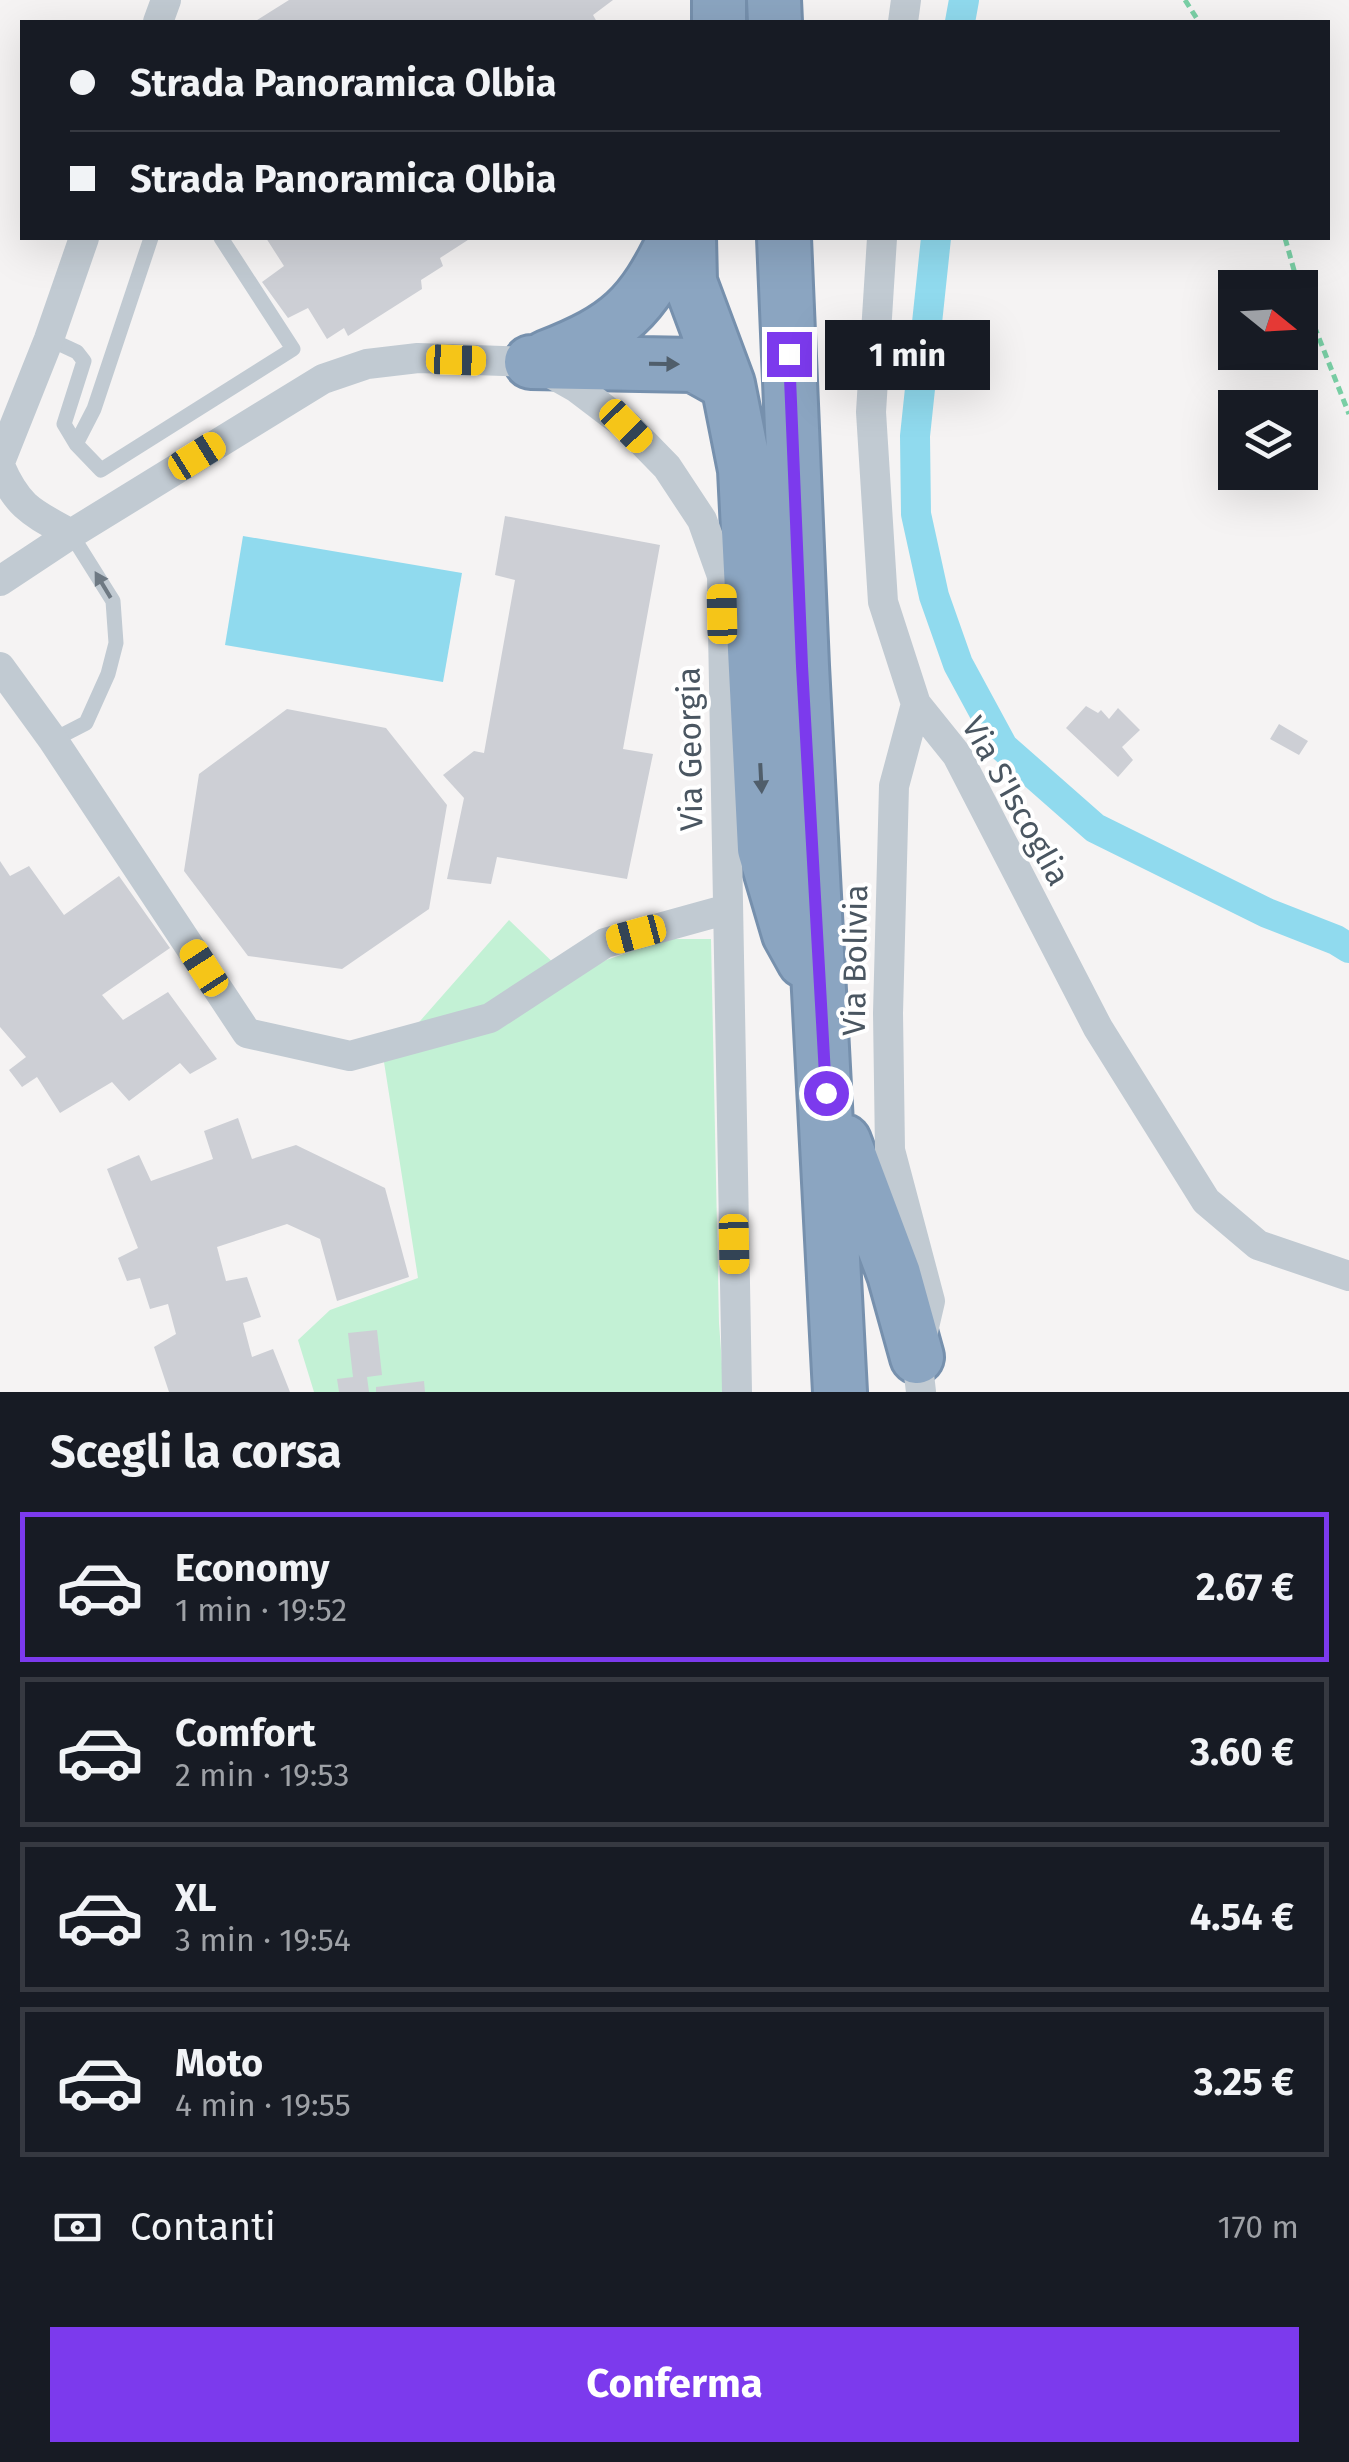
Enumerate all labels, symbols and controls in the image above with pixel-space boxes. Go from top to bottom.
text: Strada Panoramica Olbia [130,60,557,106]
text: Strada Panoramica Olbia [130,156,557,202]
north arrow [1218,270,1318,370]
map controls [1218,270,1318,490]
callout: 1 min [824,319,989,389]
route end [767,332,812,377]
text: 1 min [869,336,946,374]
car [425,344,487,376]
one-way arrow [648,356,680,372]
button: layers [1218,390,1318,490]
car [594,394,658,458]
car [164,427,230,485]
one-way arrow [95,571,112,599]
car [706,584,738,644]
street label: Via Georgia [670,667,710,831]
street label: Via S'Iscoglia [954,710,1078,892]
one-way arrow [753,762,769,794]
street label: Via Bolivia [835,884,875,1036]
car [603,912,669,956]
car [175,935,233,1001]
route start [804,1071,849,1116]
car [718,1214,750,1274]
text: Scegli la corsa [50,1425,342,1479]
icon: car [55,1542,145,1632]
text: Economy [175,1545,330,1591]
text: 2.67 € [1196,1564,1294,1610]
text: 1 min · 19:52 [175,1591,347,1629]
icon: car [55,1707,145,1797]
text: Comfort [175,1710,316,1756]
text: 3.60 € [1190,1729,1294,1775]
text: 2 min · 19:53 [175,1756,349,1794]
icon: car [55,1872,145,1962]
text: XL [175,1875,217,1921]
text: 4.54 € [1190,1894,1294,1940]
text: 3 min · 19:54 [175,1921,351,1959]
icon: car [55,2037,145,2127]
text: Moto [175,2040,263,2086]
text: 3.25 € [1194,2059,1294,2105]
text: 4 min · 19:55 [175,2086,351,2124]
icon: cash [50,2200,105,2255]
text: Contanti [130,2204,276,2250]
text: 170 m [1218,2208,1299,2246]
button: Conferma [50,2327,1299,2442]

